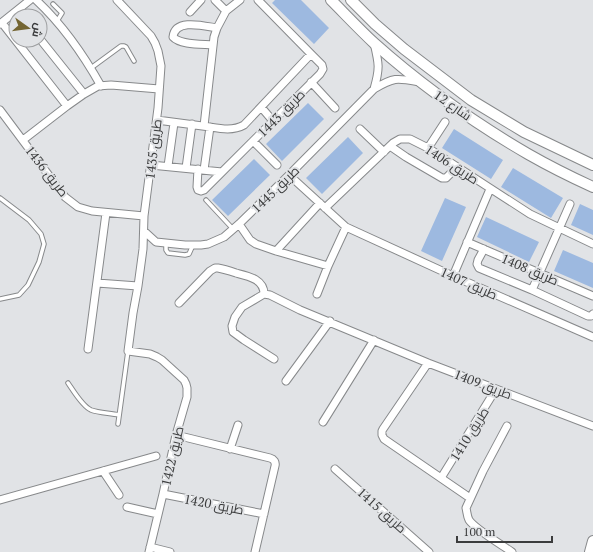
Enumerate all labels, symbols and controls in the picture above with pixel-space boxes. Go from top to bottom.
north arrow [8,8,48,48]
text: ش [29,22,46,39]
street label: طريق 1443 [253,85,309,141]
street label: شارع 12 [431,86,475,124]
street label: طريق 1435 [140,118,166,180]
street label: طريق 1406 [422,140,482,188]
street label: طريق 1436 [21,142,73,200]
street label: طريق 1445 [247,161,303,217]
street label: طريق 1408 [499,249,561,289]
street label: طريق 1407 [438,262,500,304]
street label: طريق 1409 [451,365,515,403]
street label: طريق 1410 [445,404,493,464]
street label: طريق 1422 [156,424,188,488]
street label: طريق 1415 [353,483,411,537]
street label: طريق 1420 [183,489,245,519]
scale bar [457,518,552,544]
text: 100 m [463,524,496,539]

